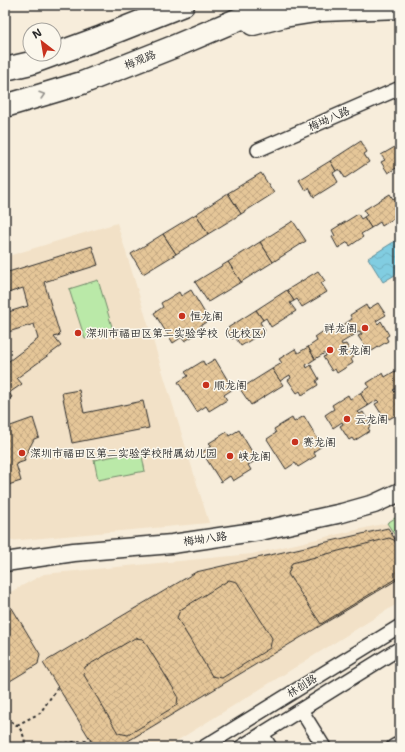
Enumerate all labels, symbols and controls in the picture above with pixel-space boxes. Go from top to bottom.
north arrow [22,22,62,62]
text: N [30,25,45,43]
street label: 梅观路 [122,47,158,73]
one-way arrow [39,91,46,100]
street label: 梅坳八路 [306,103,352,135]
place label: 恒龙阁 [190,309,223,324]
marker: 恒龙阁 [177,311,187,321]
place label: 祥龙阁 [324,321,357,336]
marker: 祥龙阁 [360,323,370,333]
place label: 深圳市福田区第二实验学校（北校区） [86,326,273,341]
marker: 深圳市福田区第二实验学校（北校区） [73,328,83,338]
place label: 景龙阁 [338,343,371,358]
marker: 景龙阁 [325,345,335,355]
place label: 顺龙阁 [214,378,247,393]
marker: 顺龙阁 [201,380,211,390]
place label: 云龙阁 [355,412,388,427]
marker: 云龙阁 [342,414,352,424]
place label: 赛龙阁 [303,435,336,450]
marker: 赛龙阁 [290,437,300,447]
place label: 深圳市福田区第二实验学校附属幼儿园 [30,446,217,461]
marker: 深圳市福田区第二实验学校附属幼儿园 [17,448,27,458]
place label: 峡龙阁 [238,449,271,464]
marker: 峡龙阁 [225,451,235,461]
street label: 梅坳八路 [182,529,228,549]
street label: 林创路 [284,671,320,701]

